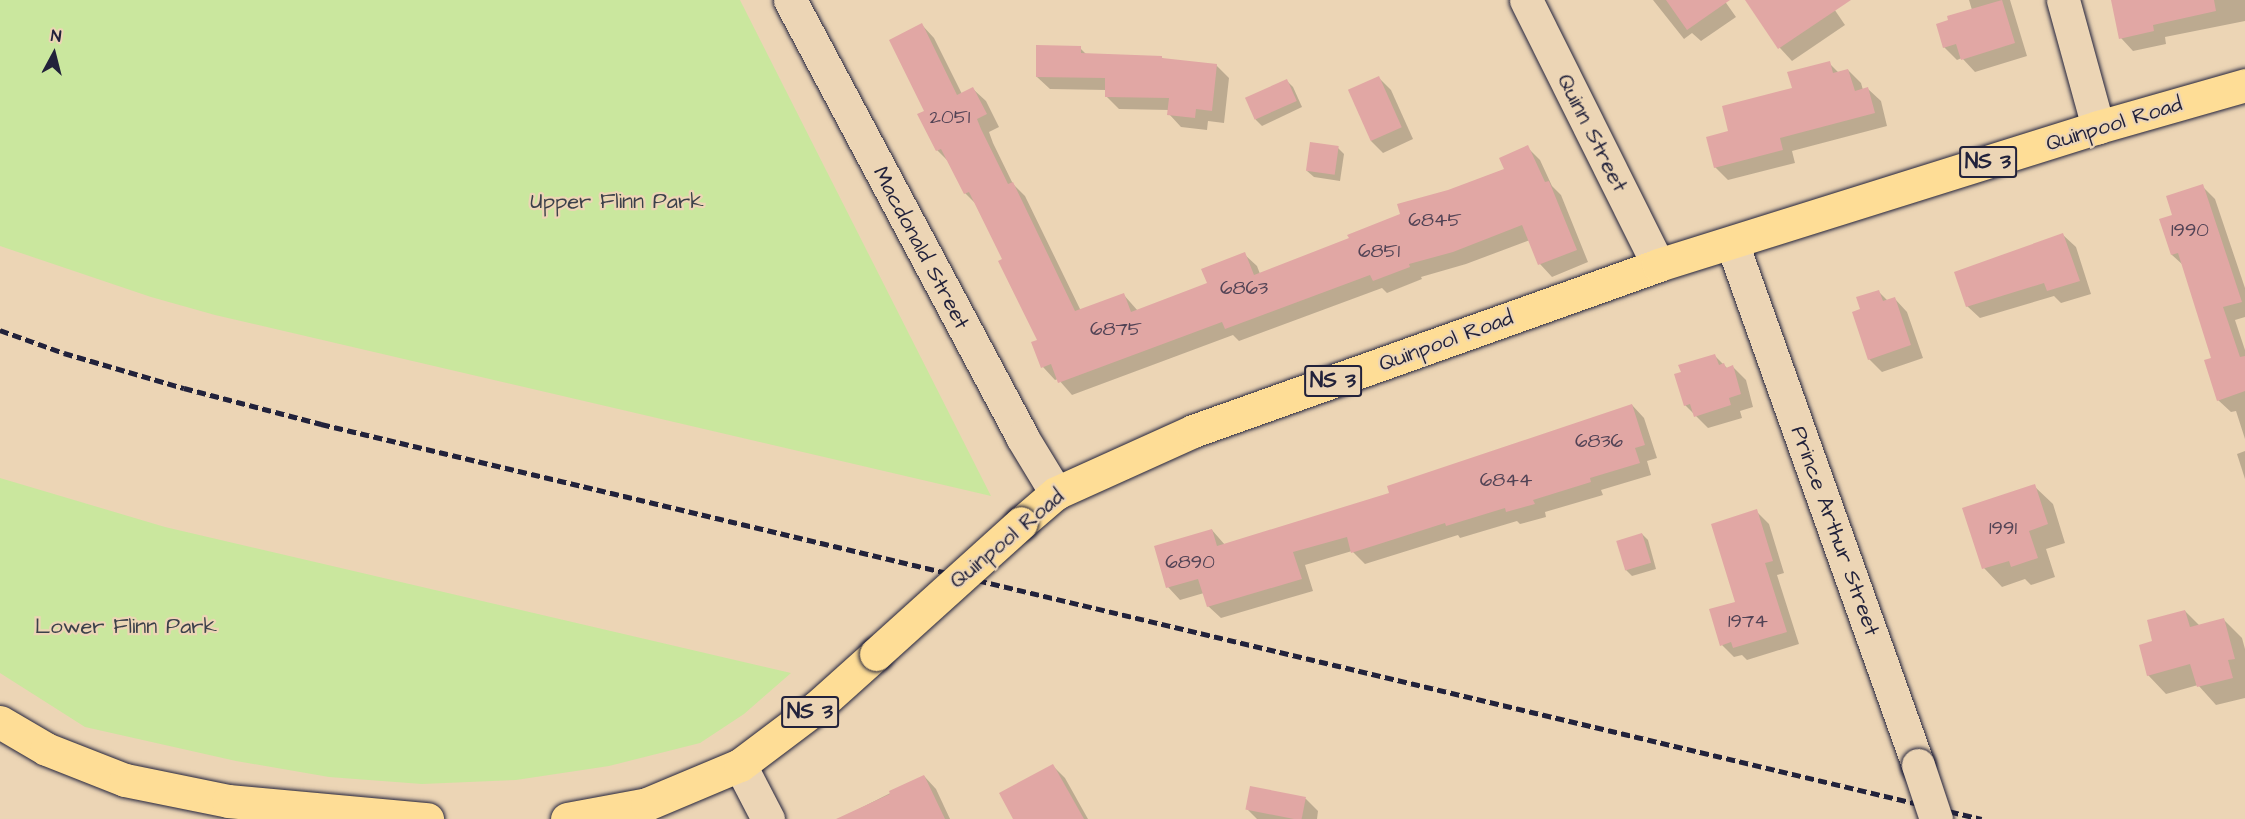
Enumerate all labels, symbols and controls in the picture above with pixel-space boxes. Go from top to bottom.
north arrow [24,24,84,84]
text: N [50,25,63,48]
street label: Quinn Street [1551,70,1633,196]
street label: Quinpool Road [2043,91,2185,157]
house number: 2051 [930,105,970,129]
road number: NS 3 [1958,144,2018,180]
street label: Macdonald Street [867,162,975,334]
park label: Upper Flinn Park [530,189,704,215]
house number: 6845 [1408,208,1462,232]
house number: 1990 [2171,218,2209,242]
house number: 6851 [1358,239,1400,263]
house number: 6863 [1220,276,1268,300]
street label: Quinpool Road [1375,304,1517,378]
house number: 6875 [1090,317,1142,341]
road number: NS 3 [1303,363,1363,399]
street label: Prince Arthur Street [1785,423,1885,639]
house number: 6836 [1575,429,1623,453]
house number: 6844 [1480,468,1532,492]
street label: Quinpool Road [945,484,1069,594]
house number: 1991 [1989,516,2017,540]
house number: 6890 [1165,550,1215,574]
house number: 1974 [1728,609,1768,633]
park label: Lower Flinn Park [35,614,217,640]
road number: NS 3 [780,694,840,730]

